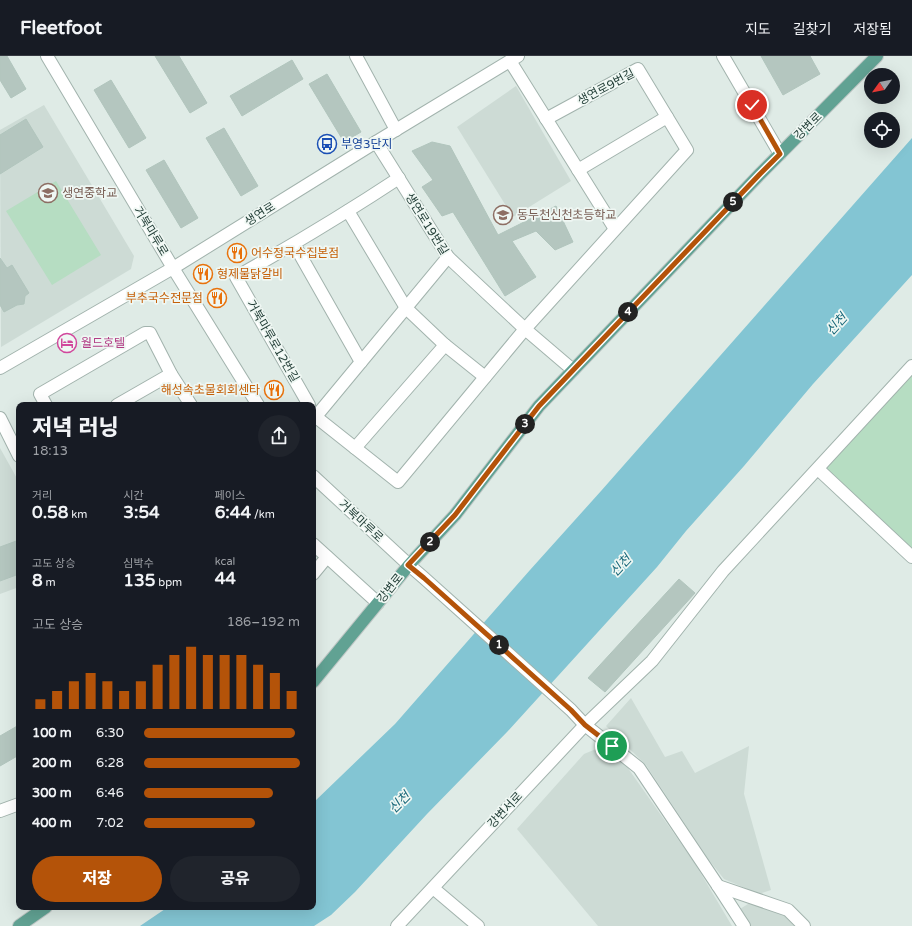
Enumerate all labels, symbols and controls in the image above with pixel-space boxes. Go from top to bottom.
text: Fleetfoot [20,17,102,39]
text: 지도 [745,21,771,38]
text: 길찾기 [793,21,831,38]
text: 저장됨 [853,21,892,38]
street label: 생연로9번길 [575,66,637,108]
north arrow [864,68,900,104]
map controls [864,68,900,148]
pin [735,88,769,122]
icon: check [741,94,763,116]
street label: 강변로 [791,109,825,143]
button: locate [864,112,900,148]
bus stop icon: 부영3단지 [316,133,338,155]
place label: 부영3단지 [341,137,393,151]
school or university icon: 생연중학교 [37,182,59,204]
place label: 생연중학교 [62,186,117,200]
street label: 생연로19번길 [402,190,452,258]
pin: 5 [723,192,743,212]
text: 5 [730,195,736,208]
street label: 생연로 [242,199,278,229]
street label: 거북마루로 [131,204,171,258]
school or university icon: 동두천신천초등학교 [492,204,514,226]
place label: 동두천신천초등학교 [517,208,616,222]
restaurant icon: 어수정국수집본점 [226,242,248,264]
place label: 어수정국수집본점 [251,246,339,260]
restaurant icon: 형제물닭갈비 [192,263,214,285]
place label: 형제물닭갈비 [217,267,283,281]
restaurant icon: 부추국수전문점 [206,287,228,309]
place label: 부추국수전문점 [126,291,203,305]
street label: 거북마루로12번길 [244,298,302,384]
pin: 4 [618,302,638,322]
text: 4 [625,305,631,318]
water label: 신천 [823,310,851,339]
hotel icon: 월드호텔 [56,332,78,354]
place label: 월드호텔 [81,336,125,350]
restaurant icon: 해성속초물회회센타 [263,379,285,401]
place label: 해성속초물회회센타 [161,383,260,397]
pin: 3 [515,414,535,434]
text: 저녁 러닝 [32,415,119,441]
button: share [258,415,300,457]
text: 3 [522,417,528,430]
text: 18:13 [32,443,68,459]
text: 거리 [32,489,52,502]
text: 시간 [123,489,144,502]
text: 페이스 [215,489,245,502]
street label: 거북마루로 [336,497,386,545]
text: 0.58 [32,502,68,523]
text: 3:54 [123,502,160,523]
text: 6:44 [215,502,251,523]
text: km [68,508,87,521]
text: /km [251,508,275,521]
pin: 2 [420,532,440,552]
text: 2 [427,535,433,548]
water label: 신천 [607,551,635,580]
text: kcal [215,555,235,568]
text: 고도 상승 [32,557,75,570]
text: 심박수 [123,557,154,570]
text: 44 [215,568,236,589]
text: 8 [32,570,43,591]
text: 135 [123,570,155,591]
street label: 강변로 [374,571,406,605]
text: m [43,576,56,589]
text: bpm [155,576,182,589]
text: 186–192 m [227,614,300,630]
text: 고도 상승 [32,617,83,633]
pin: 1 [489,635,509,655]
text: 1 [496,638,502,651]
text: 100 m [32,725,72,741]
text: 6:30 [96,725,124,741]
pin [595,729,629,763]
icon: arrive [601,735,623,757]
text: 200 m [32,755,72,771]
text: 6:28 [96,755,124,771]
text: 300 m [32,785,72,801]
text: 6:46 [96,785,124,801]
water label: 신천 [386,788,415,817]
street label: 강변서로 [485,789,525,831]
text: 400 m [32,815,72,831]
text: 7:02 [96,815,124,831]
button: 저장 [32,856,162,902]
button: 공유 [170,856,300,902]

